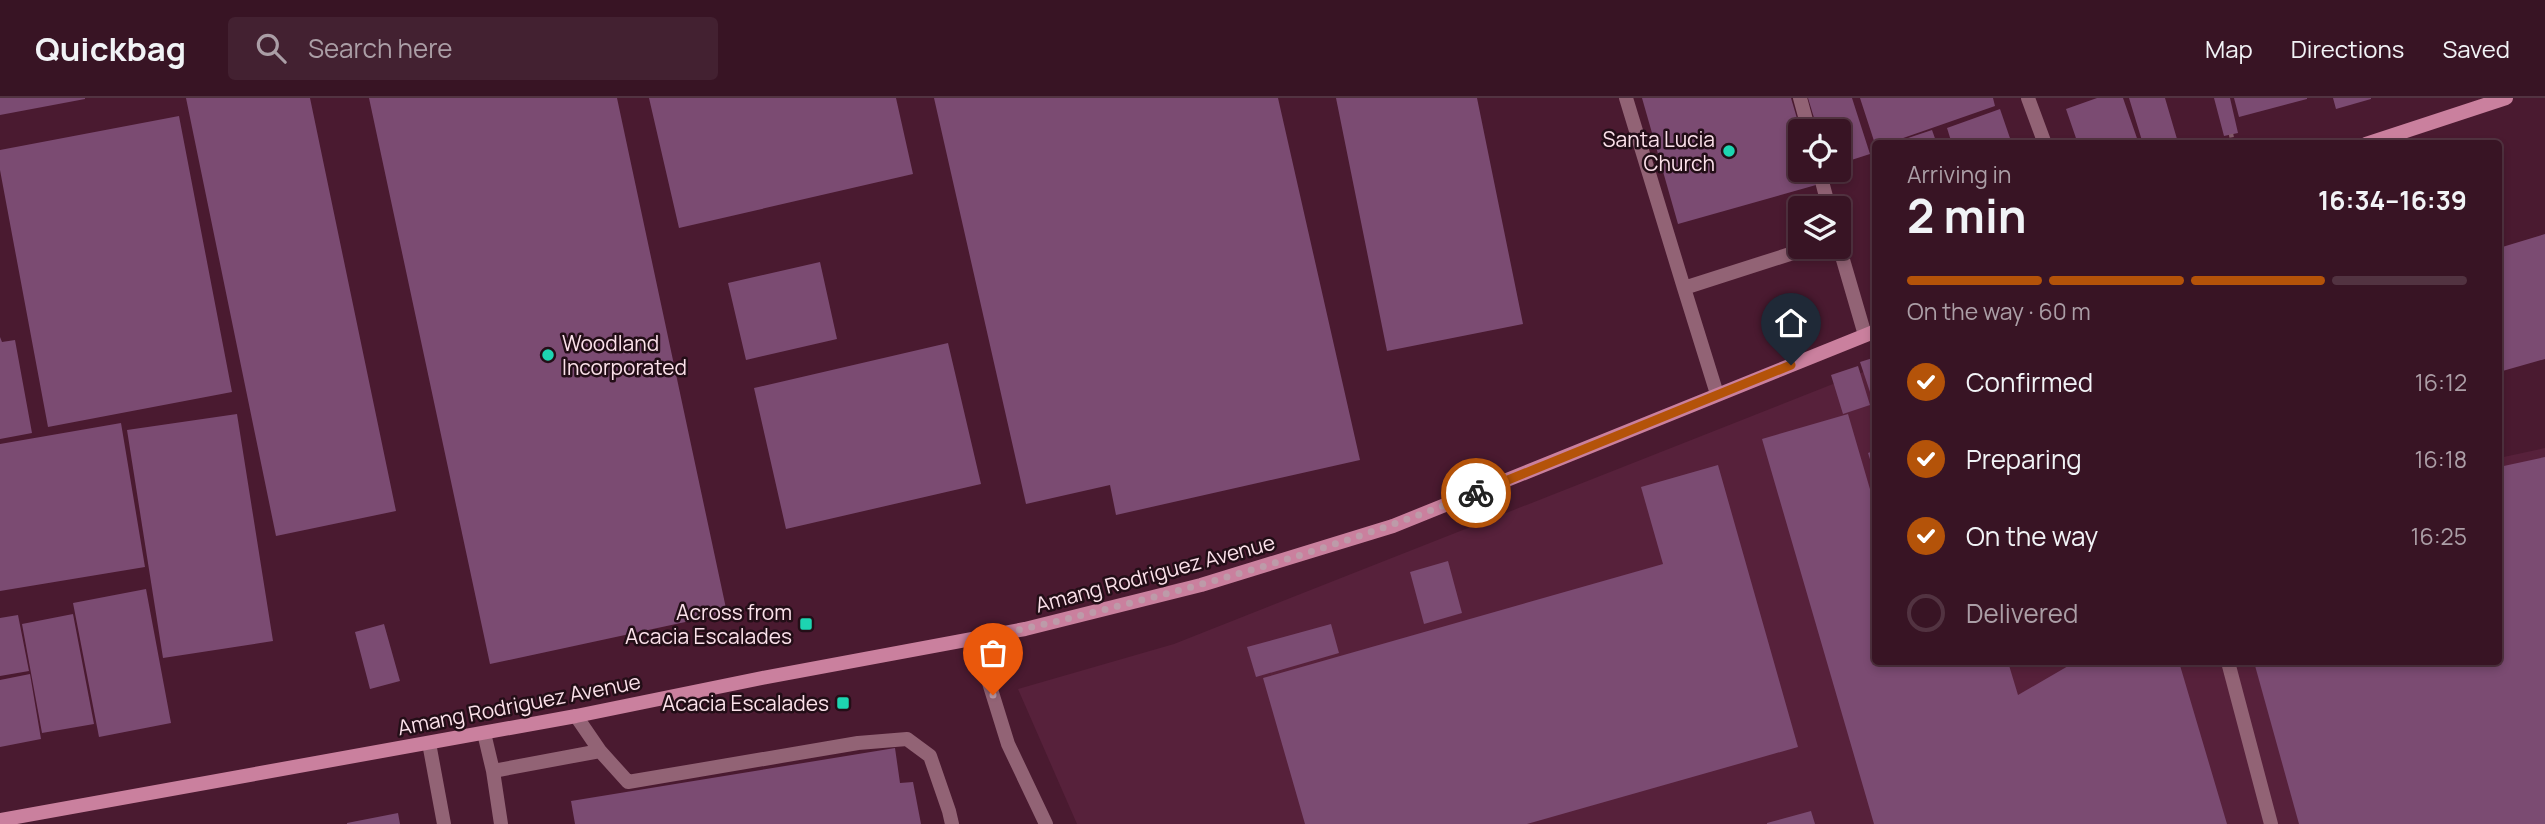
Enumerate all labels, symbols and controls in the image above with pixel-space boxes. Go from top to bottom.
search box [228,17,718,80]
text: Quickbag [35,26,186,71]
icon: search [252,29,290,67]
text: Search here [308,30,453,66]
text: Map [2205,32,2253,65]
text: Directions [2291,32,2404,65]
text: Saved [2442,32,2510,65]
map controls [1788,119,1851,259]
button: locate [1788,119,1851,182]
place label: Santa Lucia Church [1603,125,1715,177]
marker: Santa Lucia Church [1721,143,1737,159]
text: Arriving in [1907,158,2012,190]
text: 16:34–16:39 [2318,182,2467,218]
text: 2 min [1907,184,2027,247]
button: layers [1788,196,1851,259]
pin [1761,293,1821,365]
text: On the way · 60 m [1907,295,2091,327]
icon: home [1772,304,1810,342]
place label: Woodland Incorporated [562,329,687,381]
marker: Woodland Incorporated [540,347,556,363]
icon: check [1907,363,1945,401]
text: Confirmed [1966,364,2093,400]
text: 16:12 [2415,366,2467,398]
icon: check [1907,440,1945,478]
text: Preparing [1966,441,2082,477]
text: 16:18 [2415,443,2467,475]
courier [1441,458,1511,528]
icon: bike [1457,474,1495,512]
icon: check [1907,517,1945,555]
text: On the way [1966,518,2098,554]
text: 16:25 [2410,520,2467,552]
street label: Amang Rodriguez Avenue [1032,528,1278,618]
text: Delivered [1966,595,2078,631]
place label: Across from Acacia Escalades [625,598,792,650]
marker: Across from Acacia Escalades [798,616,814,632]
pin [963,623,1023,695]
icon: bag [974,634,1012,672]
street label: Amang Rodriguez Avenue [395,667,643,741]
place label: Acacia Escalades [662,689,829,717]
marker: Acacia Escalades [835,695,851,711]

